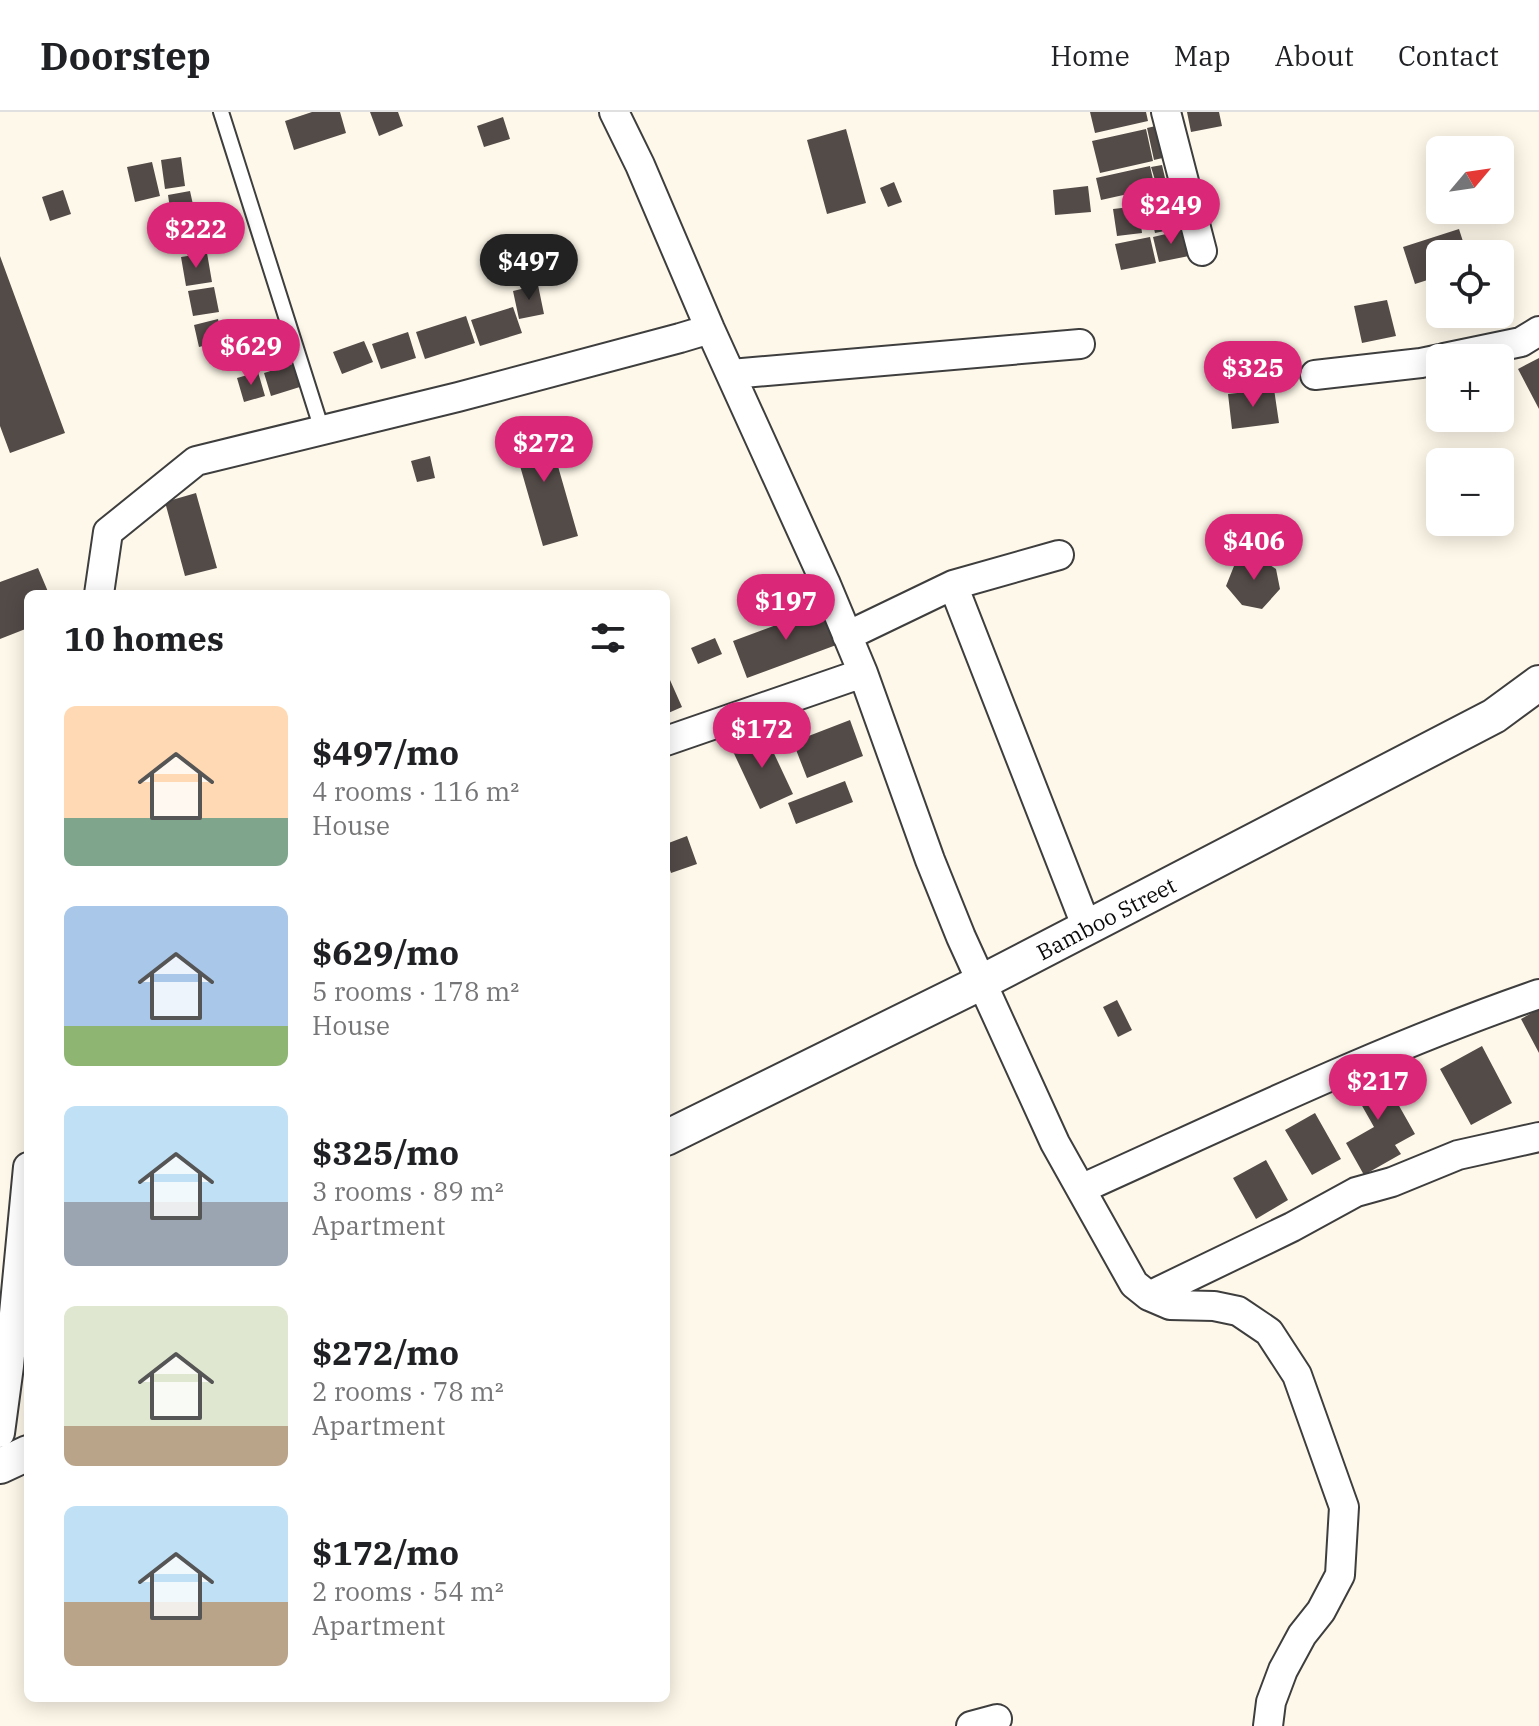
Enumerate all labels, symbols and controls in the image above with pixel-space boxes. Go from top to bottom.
text: Doorstep [40,31,211,80]
text: Home [1050,37,1130,74]
text: Map [1174,37,1231,74]
text: About [1275,37,1354,74]
text: Contact [1398,37,1499,74]
north arrow [1426,136,1514,224]
map controls [1426,136,1514,536]
pin: $249 [1124,178,1218,246]
text: $249 [1140,187,1202,221]
pin: $222 [149,202,243,270]
text: $222 [165,211,227,245]
pin: $497 [482,234,576,302]
button: locate [1426,240,1514,328]
text: $497 [498,243,560,277]
pin: $629 [204,319,298,387]
text: $629 [220,328,282,362]
pin: $325 [1206,341,1300,409]
button: + [1426,344,1514,432]
text: $325 [1222,350,1284,384]
pin: $272 [497,416,591,484]
text: $272 [513,425,575,459]
button: − [1426,448,1514,536]
pin: $406 [1207,514,1301,582]
text: $406 [1223,523,1285,557]
pin: $197 [739,574,833,642]
text: $197 [755,583,817,617]
text: 10 homes [64,616,224,660]
icon: filters [586,616,630,660]
pin: $172 [715,702,809,770]
text: $172 [731,711,793,745]
text: $497/mo [312,730,459,774]
icon: home [128,738,224,834]
text: 4 rooms · 116 m² [312,774,519,808]
text: House [312,808,390,842]
street label: Bamboo Street [1031,869,1181,966]
text: $629/mo [312,930,459,974]
icon: home [128,938,224,1034]
text: 5 rooms · 178 m² [312,974,519,1008]
text: House [312,1008,390,1042]
pin: $217 [1331,1054,1425,1122]
text: $217 [1347,1063,1409,1097]
text: $325/mo [312,1130,459,1174]
icon: home [128,1138,224,1234]
text: 3 rooms · 89 m² [312,1174,504,1208]
text: Apartment [312,1208,445,1242]
text: $272/mo [312,1330,459,1374]
icon: home [128,1338,224,1434]
text: 2 rooms · 78 m² [312,1374,504,1408]
text: Apartment [312,1408,445,1442]
text: $172/mo [312,1530,459,1574]
icon: home [128,1538,224,1634]
text: 2 rooms · 54 m² [312,1574,504,1608]
text: Apartment [312,1608,445,1642]

